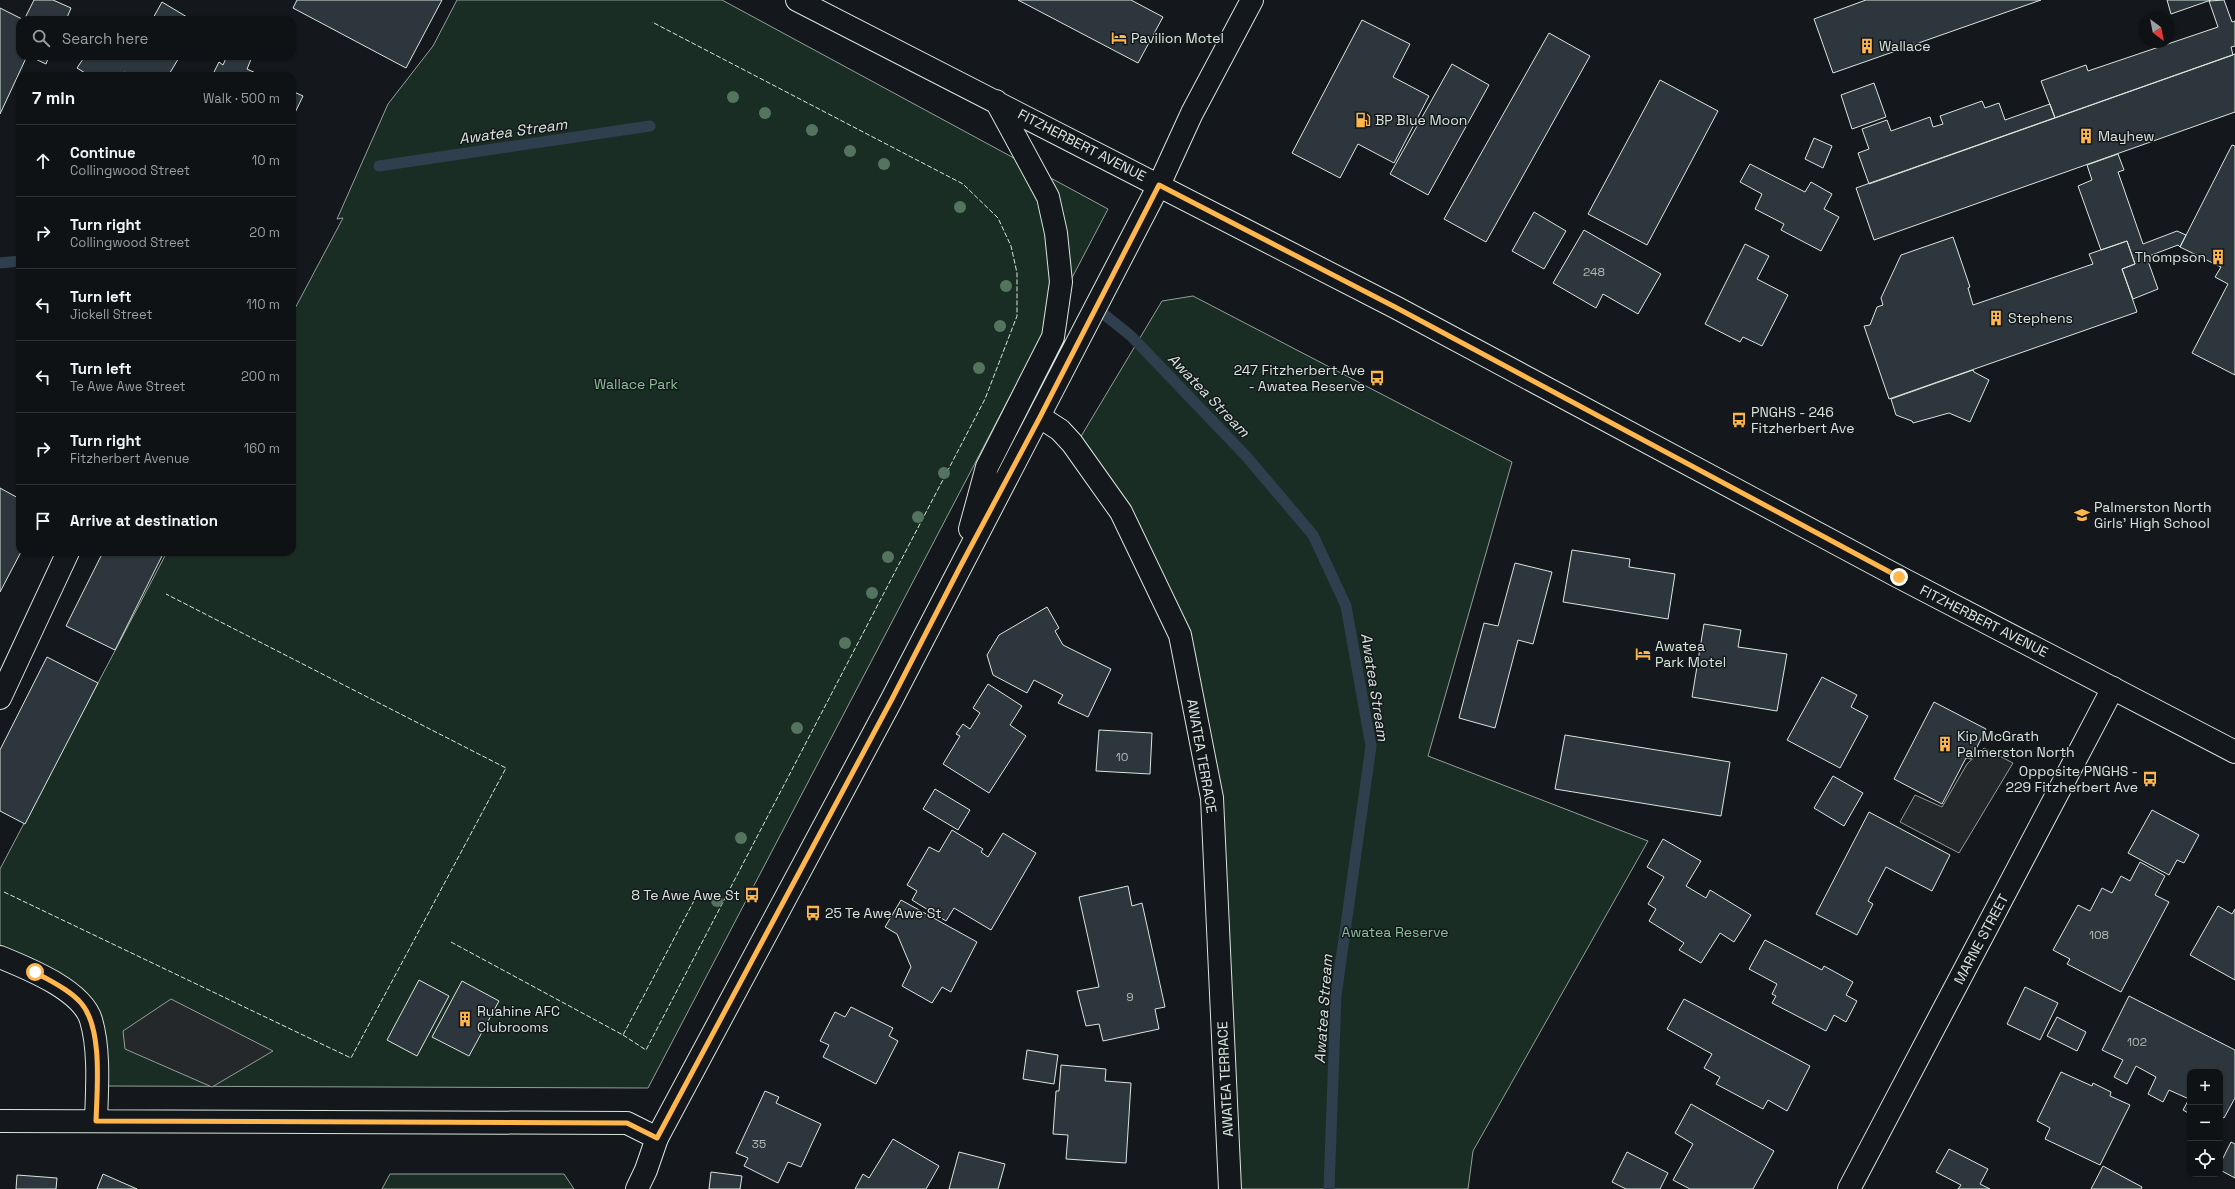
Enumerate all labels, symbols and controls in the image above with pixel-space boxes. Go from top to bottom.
north arrow [2139,12,2175,48]
search box [16,16,296,60]
icon: search [30,27,52,49]
text: Search here [62,29,148,48]
hotel icon: Pavilion Motel [1110,29,1128,47]
place label: Pavilion Motel [1131,29,1224,47]
building icon: Wallace [1858,37,1876,55]
place label: Wallace [1879,37,1931,55]
text: 7 min [32,87,75,109]
text: Walk · 500 m [203,90,280,107]
street label: FITZHERBERT AVENUE [1015,105,1149,185]
fuel station icon: BP Blue Moon [1354,111,1372,129]
place label: BP Blue Moon [1375,111,1467,129]
water label: Awatea Stream [458,114,569,148]
building icon: Mayhew [2077,127,2095,145]
place label: Mayhew [2098,127,2155,145]
text: Continue [70,143,136,162]
icon: ahead [32,150,54,172]
text: 10 m [252,152,280,169]
text: Collingwood Street [70,162,190,179]
text: Turn right [70,215,141,234]
icon: right [32,222,54,244]
text: 20 m [249,224,280,241]
text: Collingwood Street [70,234,190,251]
place label: Thompson [2135,248,2206,266]
building icon: Thompson [2209,248,2227,266]
house number: 248 [1583,264,1605,280]
text: Turn left [70,287,132,306]
icon: left [32,294,54,316]
text: 110 m [246,296,280,313]
text: Jickell Street [70,306,152,323]
building icon: Stephens [1987,309,2005,327]
place label: Stephens [2008,309,2073,327]
water label: Awatea Stream [1164,349,1255,442]
text: Turn left [70,359,132,378]
place label: 247 Fitzherbert Ave - Awatea Reserve [1234,361,1365,395]
icon: left [32,366,54,388]
text: 200 m [241,368,280,385]
bus stop icon: 247 Fitzherbert Ave - Awatea Reserve [1368,369,1386,387]
park label: Wallace Park [594,375,679,393]
text: Te Awe Awe Street [70,378,186,395]
place label: PNGHS - 246 Fitzherbert Ave [1751,403,1854,437]
bus stop icon: PNGHS - 246 Fitzherbert Ave [1730,411,1748,429]
text: Turn right [70,431,141,450]
icon: right [32,438,54,460]
text: 160 m [244,440,280,457]
text: Fitzherbert Avenue [70,450,190,467]
place label: Palmerston North Girls' High School [2094,498,2212,532]
school or university icon: Palmerston North Girls' High School [2073,506,2091,524]
icon: arrive [32,510,54,532]
text: Arrive at destination [70,511,218,530]
route end [1890,568,1908,586]
street label: FITZHERBERT AVENUE [1917,581,2051,661]
water label: Awatea Stream [1357,632,1393,744]
place label: Awatea Park Motel [1655,637,1726,671]
hotel icon: Awatea Park Motel [1634,645,1652,663]
street label: AWATEA TERRACE [1183,698,1221,815]
place label: Kip McGrath Palmerston North [1957,727,2075,761]
building icon: Kip McGrath Palmerston North [1936,735,1954,753]
house number: 10 [1116,749,1128,765]
place label: Opposite PNGHS - 229 Fitzherbert Ave [2006,762,2138,796]
bus stop icon: Opposite PNGHS - 229 Fitzherbert Ave [2141,770,2159,788]
place label: 8 Te Awe Awe St [631,886,740,904]
bus stop icon: 8 Te Awe Awe St [743,886,761,904]
street label: MARNE STREET [1950,891,2012,987]
bus stop icon: 25 Te Awe Awe St [804,904,822,922]
place label: 25 Te Awe Awe St [825,904,942,922]
park label: Awatea Reserve [1341,923,1449,941]
house number: 108 [2089,927,2109,943]
water label: Awatea Stream [1310,953,1336,1064]
route start [26,963,44,981]
house number: 9 [1126,989,1134,1005]
place label: Ruahine AFC Clubrooms [477,1002,560,1036]
building icon: Ruahine AFC Clubrooms [456,1010,474,1028]
street label: AWATEA TERRACE [1213,1021,1237,1137]
house number: 102 [2127,1034,2147,1050]
map controls [2187,1069,2223,1177]
button: + [2187,1069,2223,1105]
button: − [2187,1105,2223,1141]
house number: 35 [752,1136,766,1152]
button: locate [2187,1141,2223,1177]

